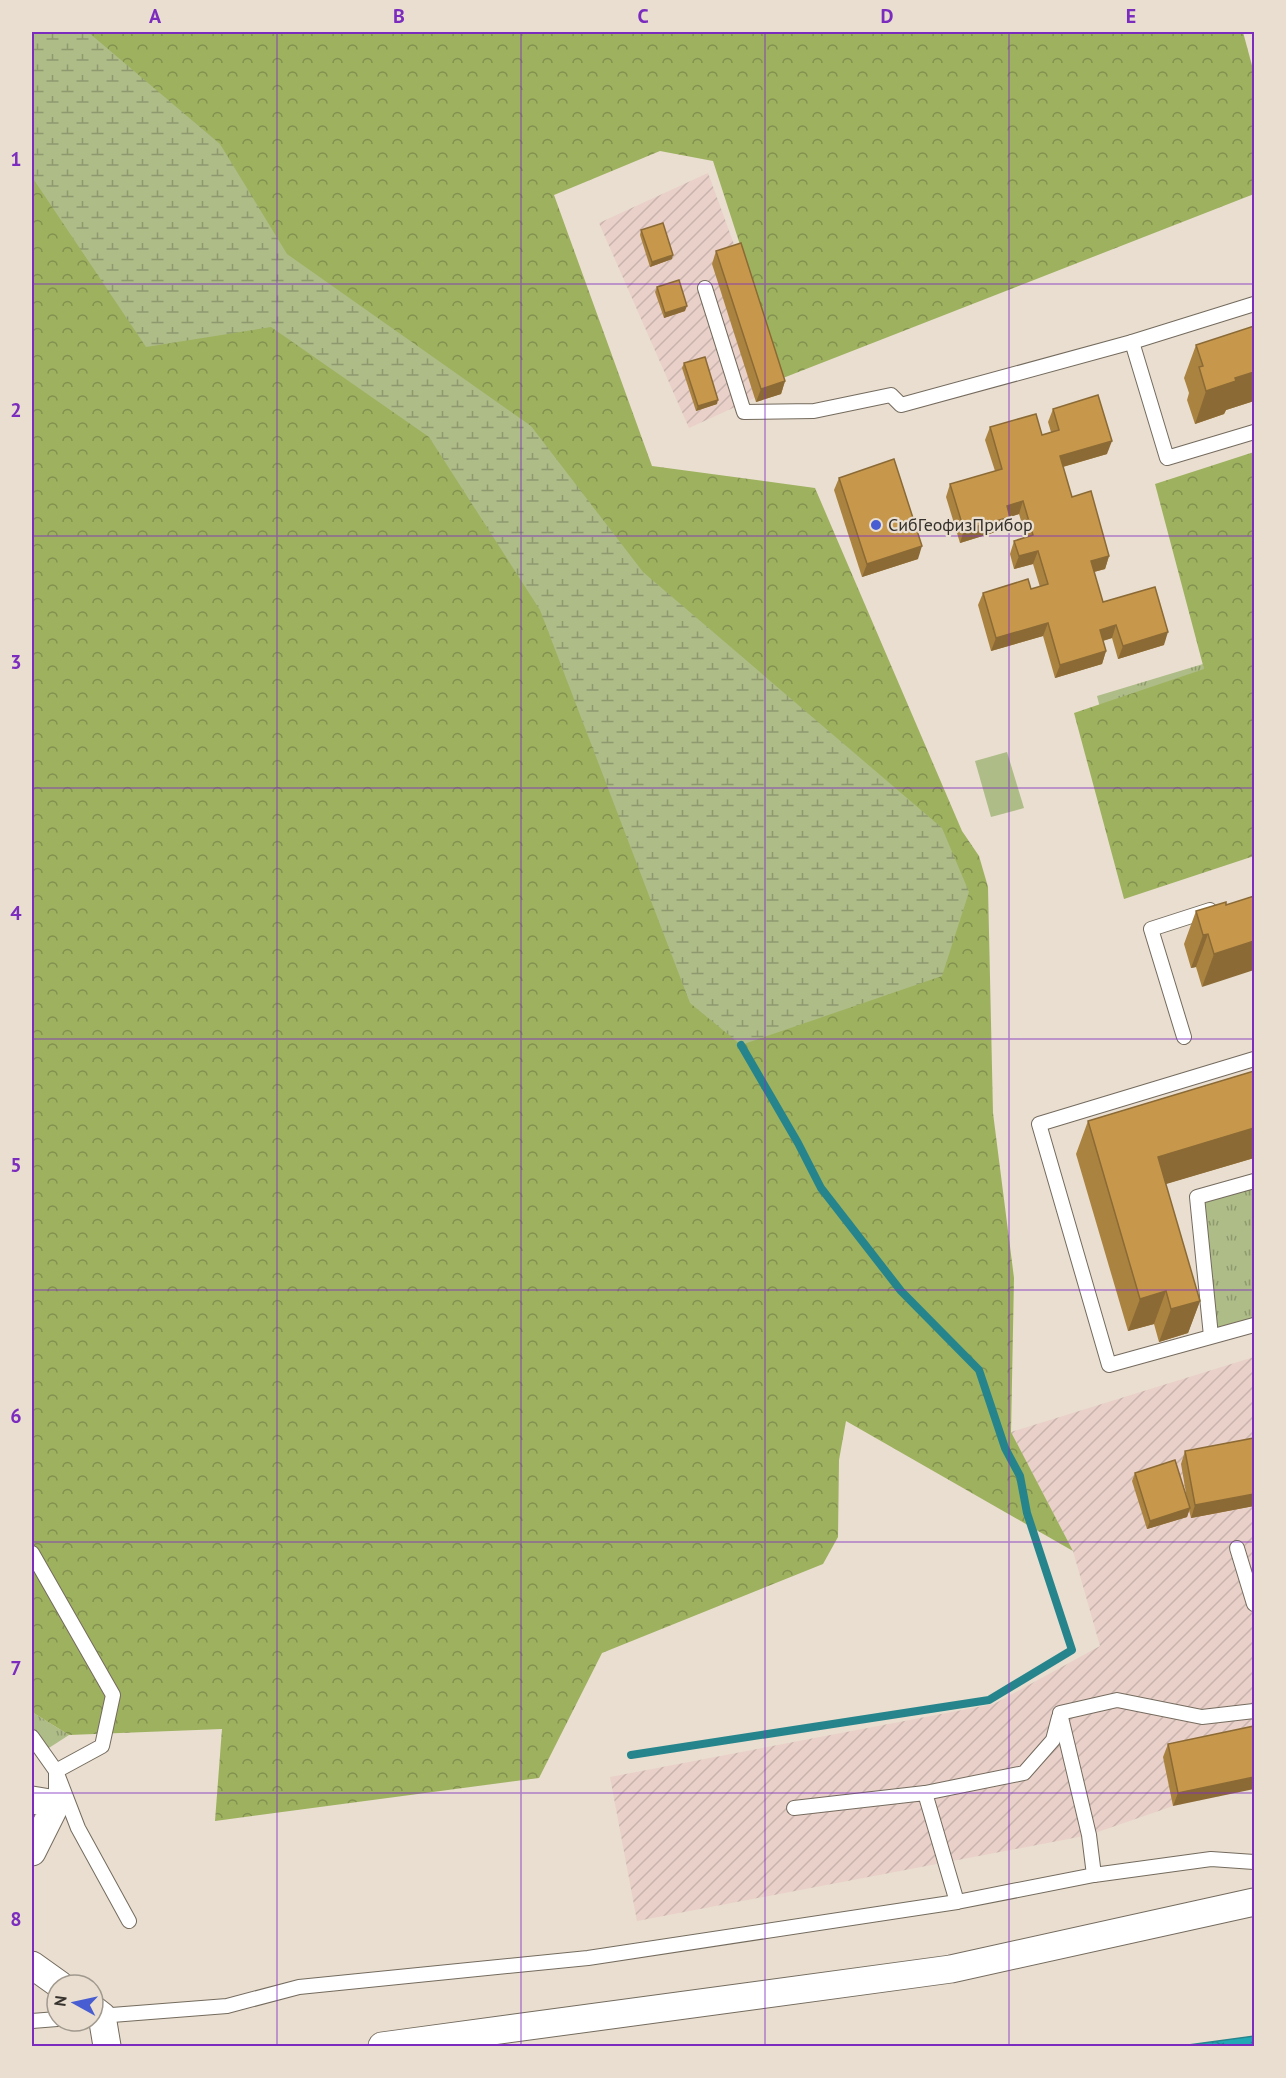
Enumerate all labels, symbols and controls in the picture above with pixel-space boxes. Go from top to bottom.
text: A [149,3,162,29]
text: B [393,3,405,29]
text: C [637,3,649,29]
text: D [881,3,894,29]
text: E [1126,3,1136,29]
text: 1 [10,146,22,172]
text: 2 [10,397,22,423]
place label: СибГеофизПрибор [888,513,1033,536]
marker: СибГеофизПрибор [869,518,883,532]
text: 3 [10,649,22,675]
text: 4 [10,900,22,926]
text: 5 [10,1152,22,1178]
text: 6 [10,1403,22,1429]
text: 7 [10,1655,22,1681]
text: 8 [10,1906,22,1932]
north arrow [45,1973,105,2033]
text: N [50,1994,71,2008]

